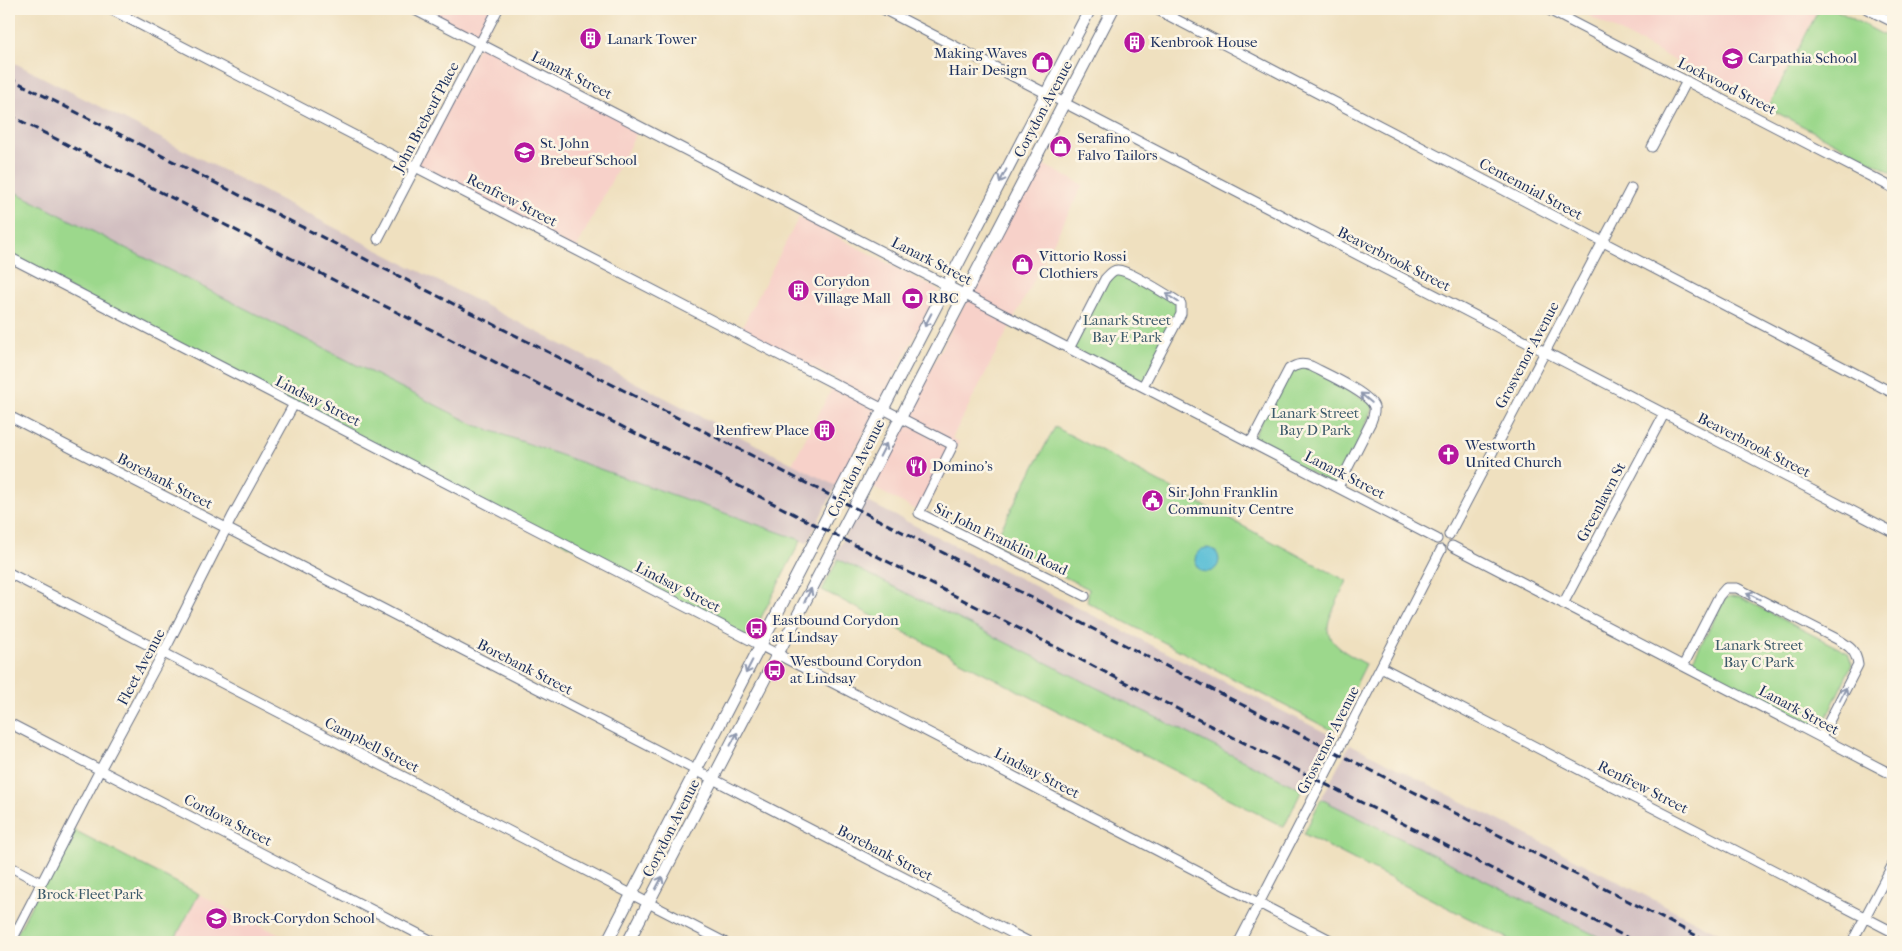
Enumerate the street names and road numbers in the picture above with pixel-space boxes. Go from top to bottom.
street label: Lanark Street [529,47,616,103]
street label: Lockwood Street [1675,53,1780,119]
street label: Corydon Avenue [1010,57,1076,161]
street label: John Brebeuf Place [389,58,463,176]
street label: Centennial Street [1476,154,1586,224]
street label: Renfrew Street [464,169,561,231]
street label: Beaverbrook Street [1334,223,1454,296]
street label: Lanark Street [889,233,976,289]
street label: Grosvenor Avenue [1491,298,1563,412]
street label: Lindsay Street [272,372,364,430]
street label: Beaverbrook Street [1694,409,1814,482]
street label: Corydon Avenue [824,416,889,520]
street label: Lanark Street [1302,447,1389,503]
street label: Borebank Street [114,449,216,513]
street label: Greenlawn St [1573,459,1630,545]
street label: Sir John Franklin Road [931,499,1072,580]
street label: Lindsay Street [632,558,724,616]
street label: Fleet Avenue [113,625,169,708]
street label: Borebank Street [474,635,576,699]
street label: Lanark Street [1756,681,1843,739]
street label: Grosvenor Avenue [1293,682,1363,797]
street label: Campbell Street [322,713,423,777]
street label: Lindsay Street [991,744,1083,802]
street label: Renfrew Street [1595,756,1692,818]
street label: Corydon Avenue [639,776,704,880]
street label: Cordova Street [181,790,276,850]
street label: Borebank Street [834,821,936,885]

